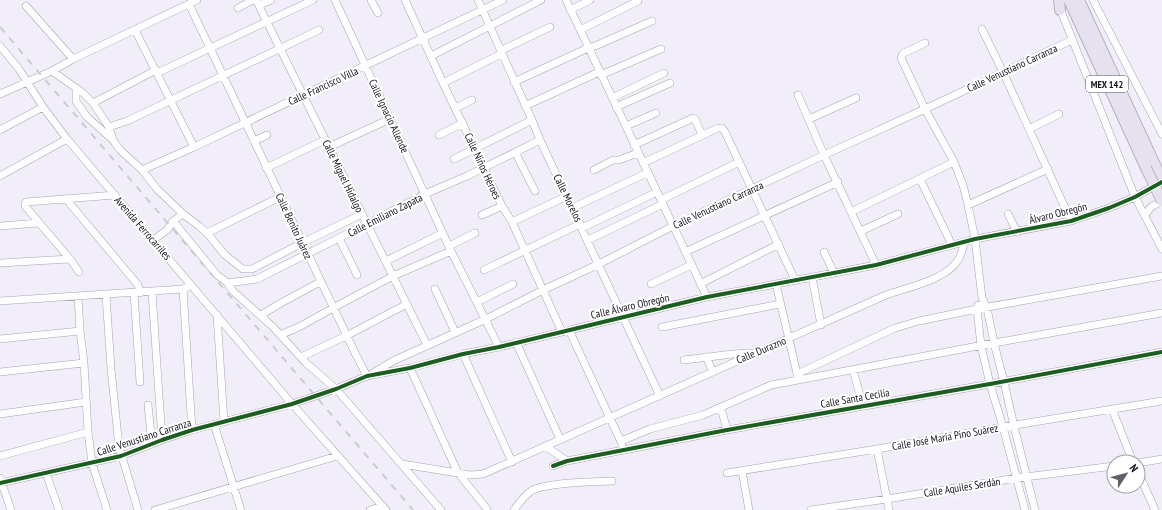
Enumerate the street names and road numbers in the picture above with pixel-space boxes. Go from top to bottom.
street label: Calle Venustiano Carranza [965,41,1059,95]
street label: Calle Francisco Villa [286,64,360,108]
road number: MEX 142 [1086,76,1128,92]
street label: Calle Ignacio Allende [366,77,412,156]
street label: Calle Niños Héroes [462,131,505,202]
street label: Calle Miguel Hidalgo [319,137,367,215]
street label: Calle Morelos [550,172,586,225]
street label: Calle Venustiano Carranza [671,178,765,232]
street label: Calle Emiliano Zapata [345,190,425,240]
street label: Calle Benito Juárez [273,191,315,261]
street label: Avenida Ferrocarriles [112,193,175,263]
street label: Álvaro Obregón [1028,199,1089,227]
street label: Calle Álvaro Obregón [589,290,671,322]
street label: Calle Durazno [734,333,788,367]
street label: Calle Santa Cecilia [819,385,891,411]
street label: Calle Venustiano Carranza [95,415,193,459]
street label: Calle José María Pino Suárez [891,421,999,453]
street label: Calle Aquiles Serdán [923,474,1001,500]

